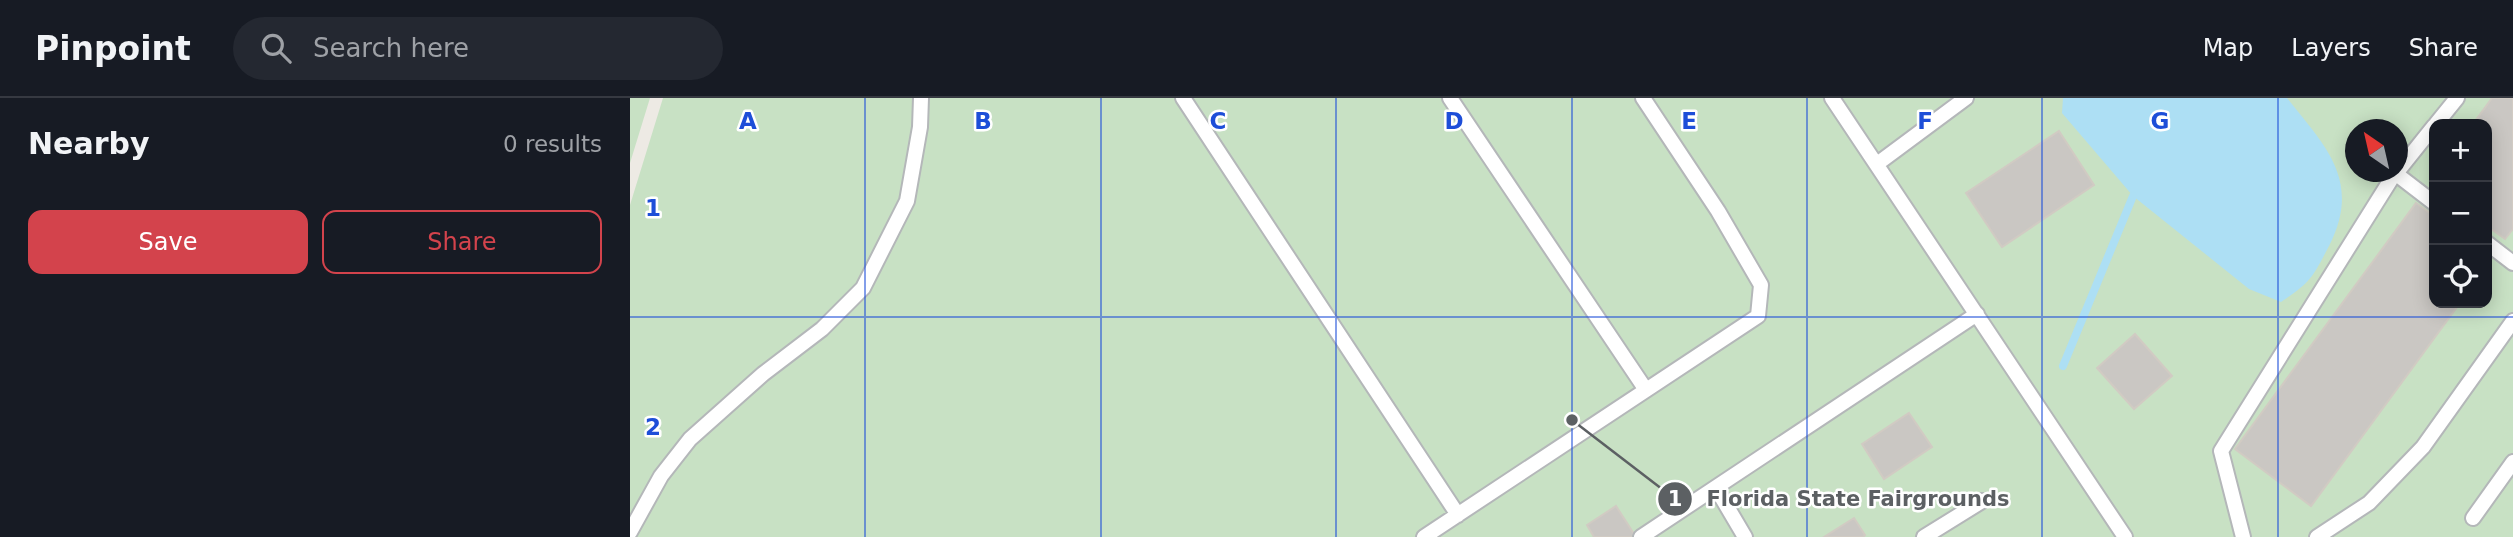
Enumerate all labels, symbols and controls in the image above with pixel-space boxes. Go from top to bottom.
search box [233,17,723,80]
text: Pinpoint [35,29,191,68]
icon: search [257,29,295,67]
text: Search here [313,33,469,63]
text: Map [2203,34,2253,62]
text: Layers [2291,34,2371,62]
text: Share [2409,34,2478,62]
text: A [739,108,757,134]
text: B [974,108,992,134]
text: C [1210,108,1226,134]
text: D [1444,108,1464,134]
text: E [1681,108,1697,134]
text: F [1917,108,1933,134]
text: G [2151,108,2169,134]
north arrow [2345,119,2408,182]
map controls [2429,119,2492,308]
button: + [2429,119,2492,182]
text: Nearby [28,126,150,161]
text: 0 results [503,131,602,157]
button: − [2429,182,2492,245]
text: 1 [645,195,661,221]
button: Save [28,210,308,274]
button: Share [322,210,602,274]
button: locate [2429,245,2492,308]
text: 2 [645,414,661,440]
callout: Florida State Fairgrounds [1657,478,2023,520]
text: 1 [1668,487,1682,511]
text: Florida State Fairgrounds [1706,487,2010,511]

